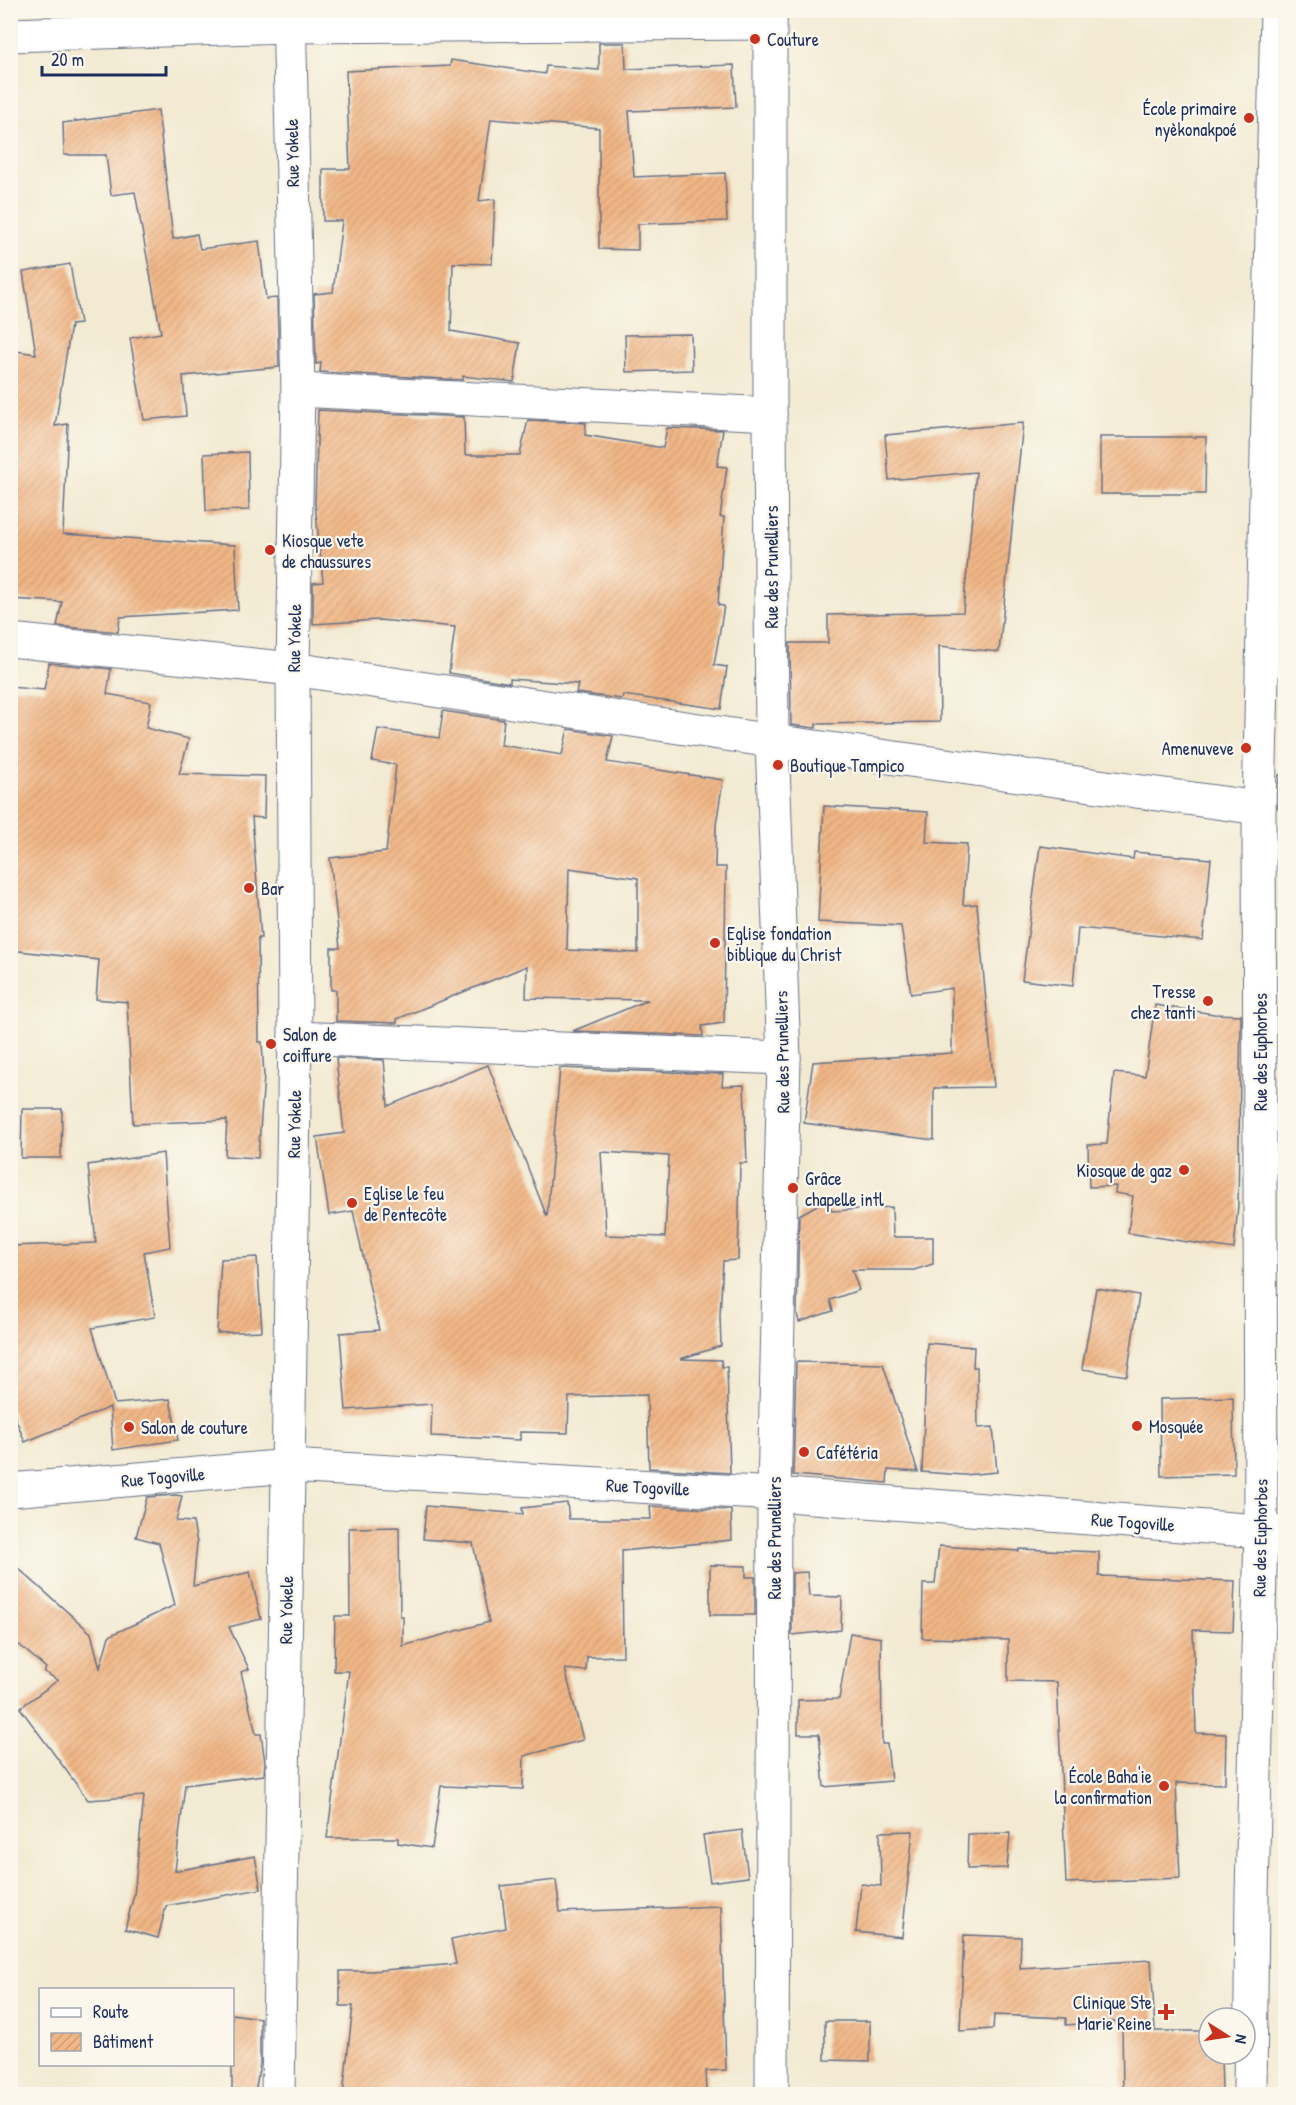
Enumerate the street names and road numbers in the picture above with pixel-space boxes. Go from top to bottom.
street label: Rue Yokele [279,119,305,187]
street label: Rue des Prunelliers [759,506,784,628]
street label: Rue Yokele [281,604,307,672]
street label: Rue des Prunelliers [768,990,796,1114]
street label: Rue des Euphorbes [1248,993,1273,1111]
street label: Rue Yokele [281,1090,307,1158]
street label: Rue Togoville [120,1461,206,1493]
street label: Rue Togoville [606,1472,690,1502]
street label: Rue des Prunelliers [762,1477,787,1599]
street label: Rue des Euphorbes [1246,1479,1274,1597]
street label: Rue Togoville [1090,1507,1176,1537]
street label: Rue Yokele [273,1576,299,1644]

